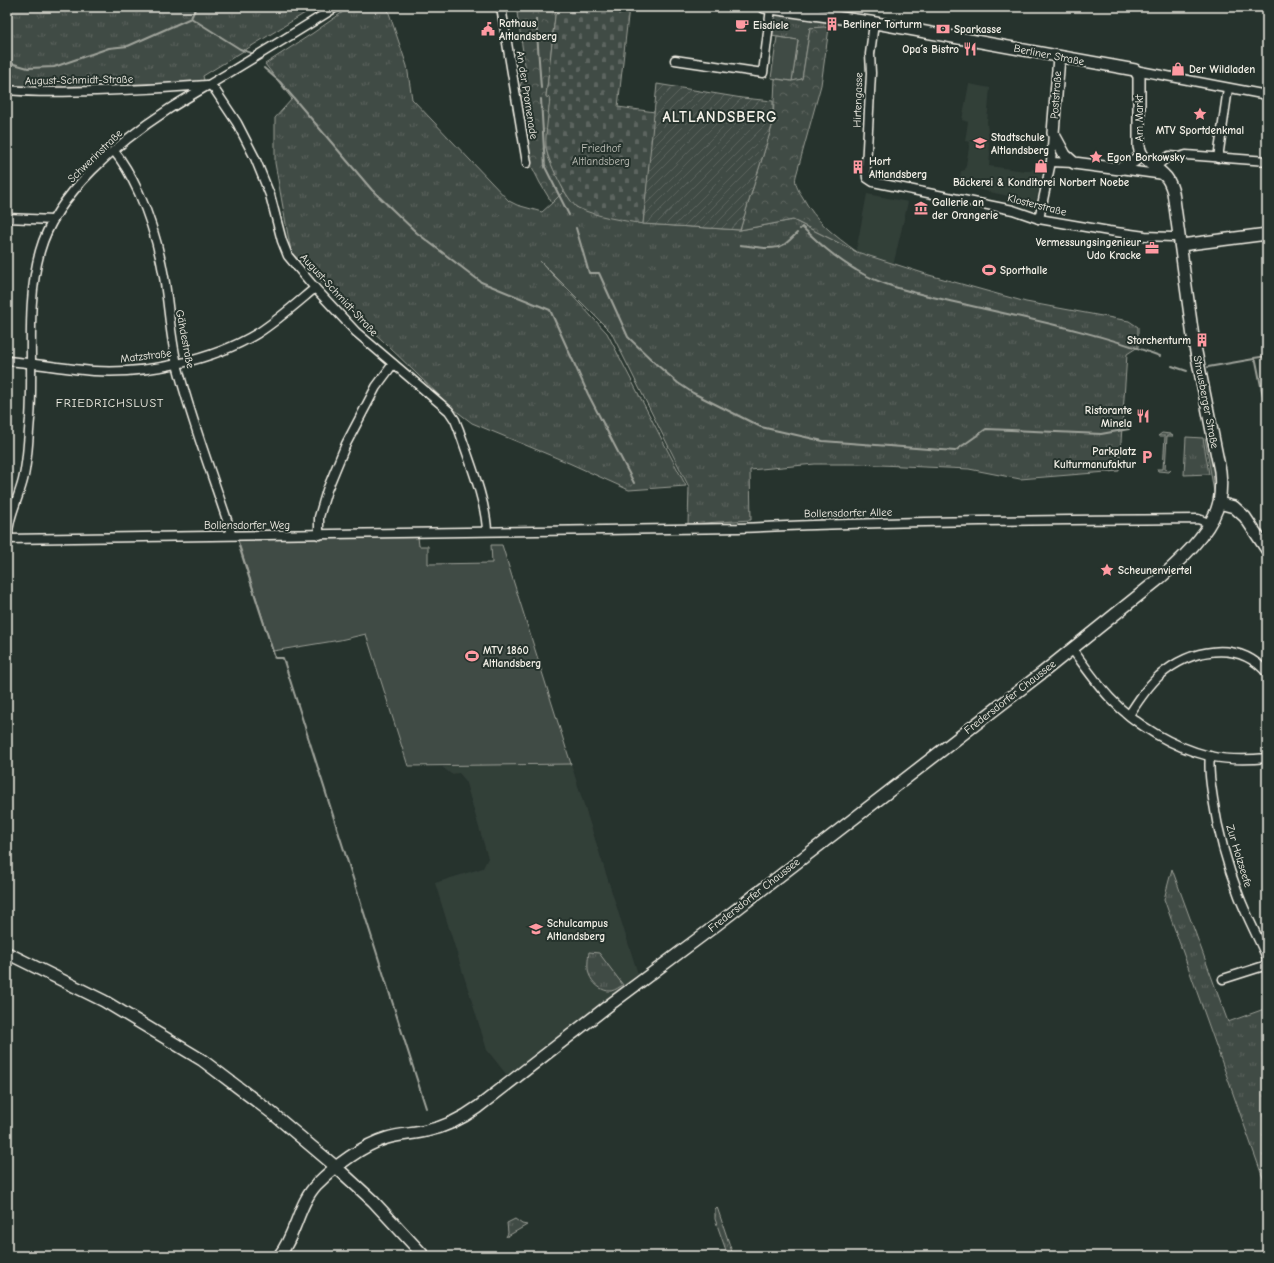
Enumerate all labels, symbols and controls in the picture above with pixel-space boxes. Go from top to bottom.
building icon: Berliner Torturm [824,16,840,32]
place label: Rathaus Altlandsberg [499,17,557,43]
cafe icon: Eisdiele [734,17,750,33]
place label: Berliner Torturm [843,18,922,31]
place label: Eisdiele [753,19,789,32]
public building icon: Rathaus Altlandsberg [480,21,496,37]
bank icon: Sparkasse [935,21,951,37]
place label: Sparkasse [954,23,1002,36]
restaurant icon: Opa´s Bistro [962,41,978,57]
street label: Berliner Straße [1013,42,1086,68]
place label: Opa´s Bistro [902,43,959,56]
street label: An der Promenade [514,50,540,141]
shop icon: Der Wildladen [1170,61,1186,77]
place label: Der Wildladen [1189,63,1255,76]
street label: Poststraße [1048,70,1064,119]
street label: Hirtengasse [851,72,865,128]
street label: August-Schmidt-Straße [25,73,134,87]
street label: Am Markt [1133,94,1146,141]
place icon: MTV Sportdenkmal [1192,106,1208,122]
district label: ALTLANDSBERG [662,108,778,126]
place label: MTV Sportdenkmal [1156,124,1244,137]
street label: Schwerinstraße [65,126,125,185]
place label: Stadtschule Altlandsberg [991,131,1049,157]
school or university icon: Stadtschule Altlandsberg [972,135,988,151]
park label: Friedhof Altlandsberg [572,142,630,168]
place icon: Egon Borkowsky [1088,149,1104,165]
place label: Egon Borkowsky [1107,151,1185,164]
place label: Hort Altlandsberg [869,155,927,181]
shop icon: Bäckerei & Konditorei Norbert Noebe [1033,158,1049,174]
building icon: Hort Altlandsberg [850,159,866,175]
place label: Bäckerei & Konditorei Norbert Noebe [953,176,1130,189]
street label: Klosterstraße [1006,191,1068,219]
place label: Gallerie an der Orangerie [932,196,999,222]
museum icon: Gallerie an der Orangerie [913,200,929,216]
place label: Vermessungsingenieur Udo Kracke [1036,236,1142,262]
office icon: Vermessungsingenieur Udo Kracke [1144,240,1160,256]
street label: August-Schmidt-Straße [297,251,381,339]
sports icon: Sporthalle [981,262,997,278]
place label: Sporthalle [1000,264,1048,277]
street label: Gähdestraße [173,308,197,370]
building icon: Storchenturm [1194,332,1210,348]
place label: Storchenturm [1127,334,1191,347]
street label: Matzstraße [120,346,173,366]
street label: Strausberger Straße [1191,354,1221,450]
district label: FRIEDRICHSLUST [56,396,164,410]
place label: Ristorante Minela [1085,404,1133,430]
restaurant icon: Ristorante Minela [1135,408,1151,424]
place label: Parkplatz Kulturmanufaktur [1054,445,1137,471]
parking icon: Parkplatz Kulturmanufaktur [1139,449,1155,465]
street label: Bollensdorfer Allee [804,506,893,520]
street label: Bollensdorfer Weg [204,519,290,532]
place icon: Scheunenviertel [1099,562,1115,578]
place label: Scheunenviertel [1118,564,1192,577]
place label: MTV 1860 Altlandsberg [483,644,541,670]
sports icon: MTV 1860 Altlandsberg [464,648,480,664]
street label: Fredersdorfer Chaussee [962,657,1059,737]
street label: Zur Holzseefe [1223,823,1255,889]
street label: Fredersdorfer Chaussee [706,855,803,935]
place label: Schulcampus Altlandsberg [547,917,608,943]
school or university icon: Schulcampus Altlandsberg [528,921,544,937]

